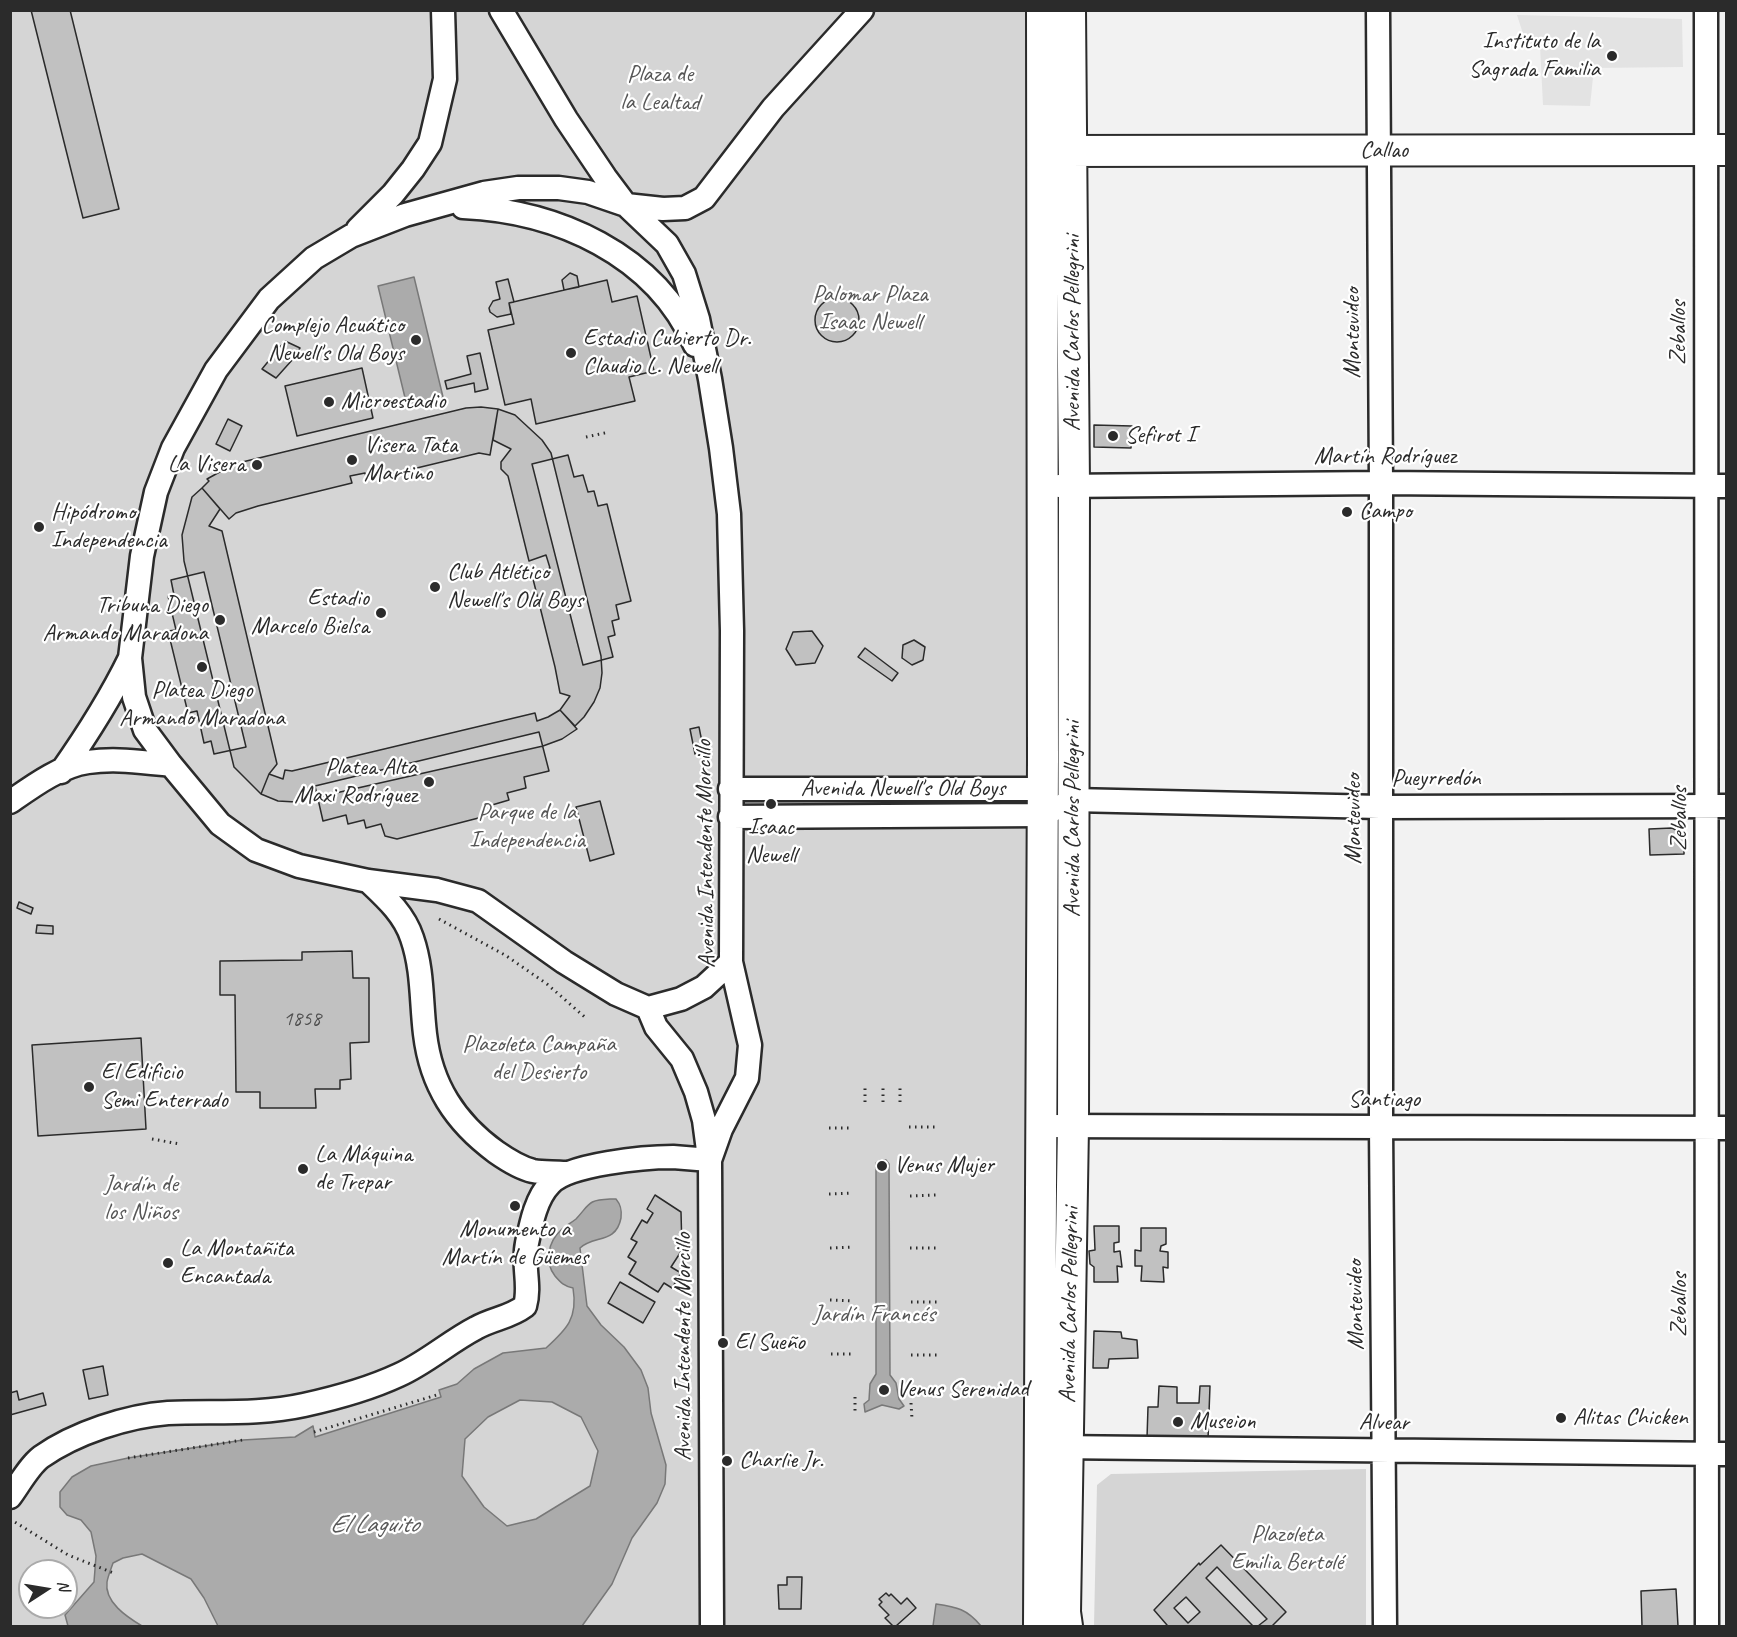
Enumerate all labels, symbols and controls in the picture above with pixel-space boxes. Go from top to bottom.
place label: Instituto de la Sagrada Familia [1469,28,1600,84]
marker: Instituto de la Sagrada Familia [1605,49,1619,63]
park label: Plaza de la Lealtad [620,61,700,117]
street label: Callao [1360,137,1408,165]
street label: Avenida Carlos Pellegrini [1059,235,1087,431]
park label: Palomar Plaza Isaac Newell [812,281,928,337]
street label: Montevideo [1339,288,1367,378]
street label: Zeballos [1665,301,1693,365]
place label: Complejo Acuático Newell's Old Boys [261,312,404,368]
place label: Estadio Cubierto Dr. Claudio L. Newell [583,325,751,381]
marker: Complejo Acuático Newell's Old Boys [409,333,423,347]
marker: Estadio Cubierto Dr. Claudio L. Newell [564,346,578,360]
place label: Microestadio [341,388,445,416]
marker: Microestadio [322,395,336,409]
place label: Sefirot I [1125,422,1195,450]
marker: Sefirot I [1106,429,1120,443]
place label: Visera Tata Martino [364,432,457,488]
street label: Martín Rodríguez [1314,443,1456,471]
place label: La Visera [168,451,245,479]
marker: Visera Tata Martino [345,453,359,467]
marker: La Visera [250,458,264,472]
place label: Campo [1359,498,1412,526]
place label: Hipódromo Independencia [51,499,167,555]
marker: Campo [1340,505,1354,519]
marker: Hipódromo Independencia [32,520,46,534]
place label: Club Atlético Newell's Old Boys [447,559,583,615]
marker: Club Atlético Newell's Old Boys [428,580,442,594]
place label: Estadio Marcelo Bielsa [251,585,369,641]
place label: Tribuna Diego Armando Maradona [43,592,208,648]
marker: Estadio Marcelo Bielsa [374,606,388,620]
marker: Tribuna Diego Armando Maradona [213,613,227,627]
marker: Platea Diego Armando Maradona [195,660,209,674]
place label: Platea Diego Armando Maradona [119,677,285,733]
street label: Avenida Carlos Pellegrini [1059,721,1087,917]
street label: Avenida Intendente Morcillo [690,740,722,968]
place label: Platea Alta Maxi Rodríguez [294,754,417,810]
street label: Pueyrredón [1391,765,1481,793]
street label: Montevideo [1340,774,1368,864]
marker: Platea Alta Maxi Rodríguez [422,775,436,789]
street label: Avenida Newell's Old Boys [801,775,1005,803]
street label: Zeballos [1666,787,1694,851]
marker: Isaac Newell [764,797,778,811]
park label: Parque de la Independencia [469,799,585,855]
place label: Isaac Newell [746,814,796,870]
house number: 1858 [283,1006,321,1032]
park label: Plazoleta Campaña del Desierto [462,1031,616,1087]
place label: El Edificio Semi Enterrado [101,1059,228,1115]
marker: El Edificio Semi Enterrado [82,1080,96,1094]
street label: Santiago [1348,1086,1420,1114]
place label: La Máquina de Trepar [315,1141,412,1197]
place label: Venus Mujer [894,1152,994,1180]
marker: Venus Mujer [875,1159,889,1173]
marker: La Máquina de Trepar [296,1162,310,1176]
park label: Jardín de los Niños [104,1171,178,1227]
marker: Monumento a Martín de Güemes [508,1199,522,1213]
street label: Avenida Carlos Pellegrini [1054,1206,1086,1404]
place label: Monumento a Martín de Güemes [442,1216,588,1272]
street label: Avenida Intendente Morcillo [670,1233,698,1461]
place label: La Montañita Encantada [180,1235,293,1291]
marker: La Montañita Encantada [161,1256,175,1270]
street label: Montevideo [1341,1260,1371,1350]
street label: Zeballos [1666,1273,1694,1337]
park label: Jardín Francés [813,1301,935,1329]
place label: El Sueño [735,1329,805,1357]
marker: El Sueño [716,1336,730,1350]
place label: Venus Serenidad [896,1376,1029,1404]
marker: Venus Serenidad [877,1383,891,1397]
place label: Alitas Chicken [1573,1404,1688,1432]
place label: Museion [1190,1408,1256,1436]
street label: Alvear [1359,1408,1409,1438]
marker: Alitas Chicken [1554,1411,1568,1425]
marker: Museion [1171,1415,1185,1429]
place label: Charlie Jr. [739,1447,823,1475]
marker: Charlie Jr. [720,1454,734,1468]
water label: El Laguito [330,1509,418,1541]
park label: Plazoleta Emilia Bertolé [1231,1521,1343,1577]
north arrow [18,1559,78,1619]
text: N [53,1579,74,1593]

